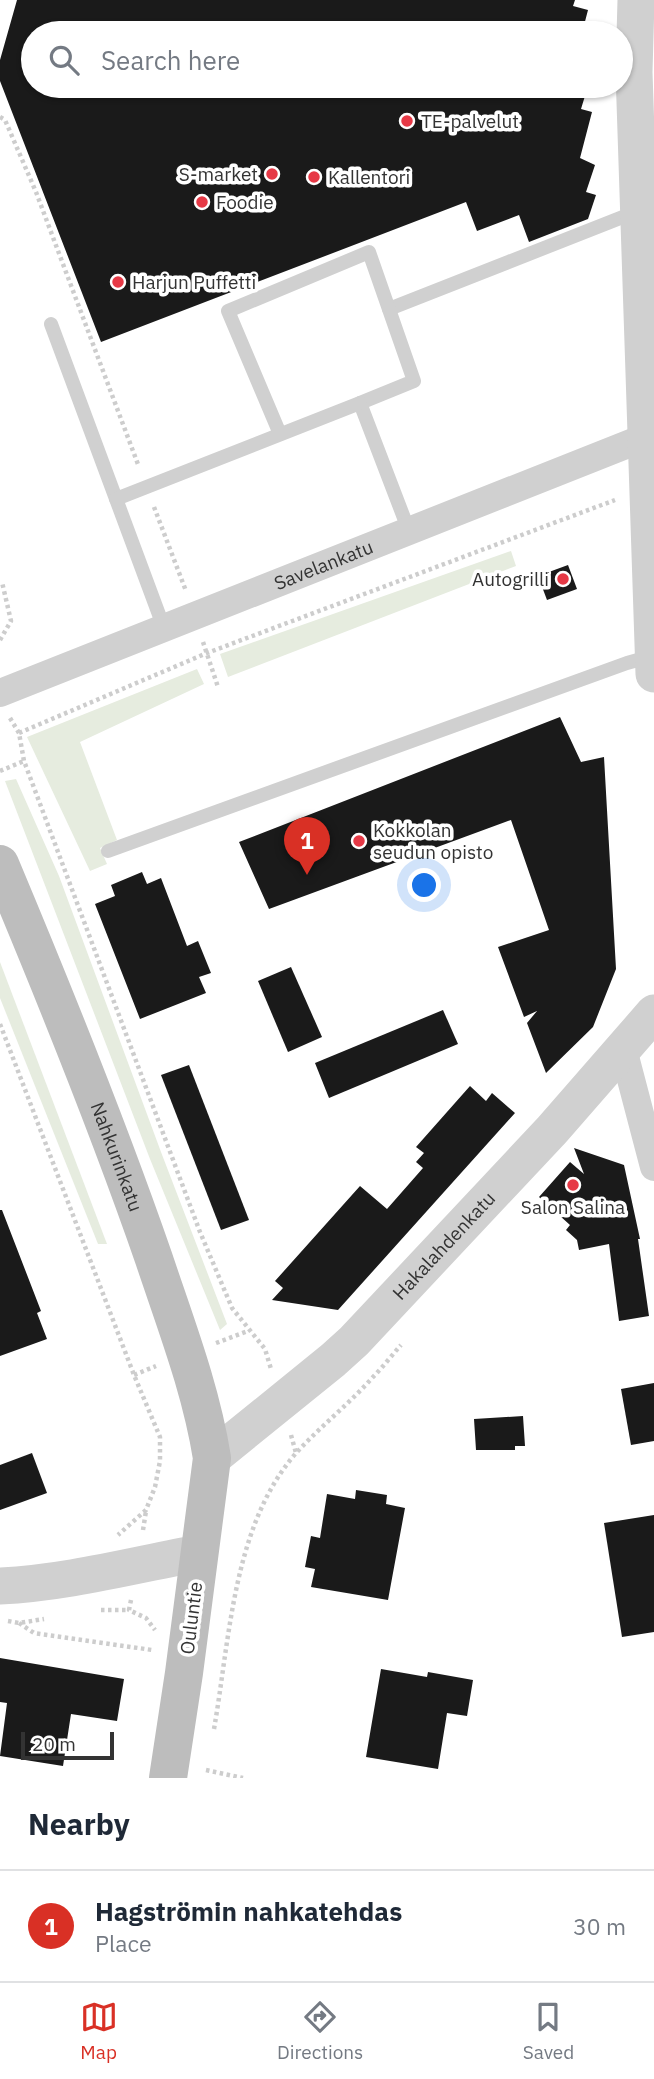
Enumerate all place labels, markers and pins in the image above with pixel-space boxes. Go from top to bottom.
place label: TE-palvelut [421,109,519,133]
marker: TE-palvelut [399,113,415,129]
place label: S-market [179,162,258,186]
place label: Kallentori [328,165,410,189]
marker: S-market [264,166,280,182]
marker: Kallentori [306,169,322,185]
place label: Foodie [216,190,274,214]
marker: Foodie [194,194,210,210]
place label: Harjun Puffetti [132,270,256,294]
marker: Harjun Puffetti [110,274,126,290]
place label: Autogrilli [472,567,549,591]
marker: Autogrilli [555,571,571,587]
pin: 1 [284,817,330,875]
place label: Kokkolan seudun opisto [373,818,493,864]
marker: Kokkolan seudun opisto [351,833,367,849]
marker: Salon Salina [565,1177,581,1193]
place label: Salon Salina [521,1195,625,1219]

